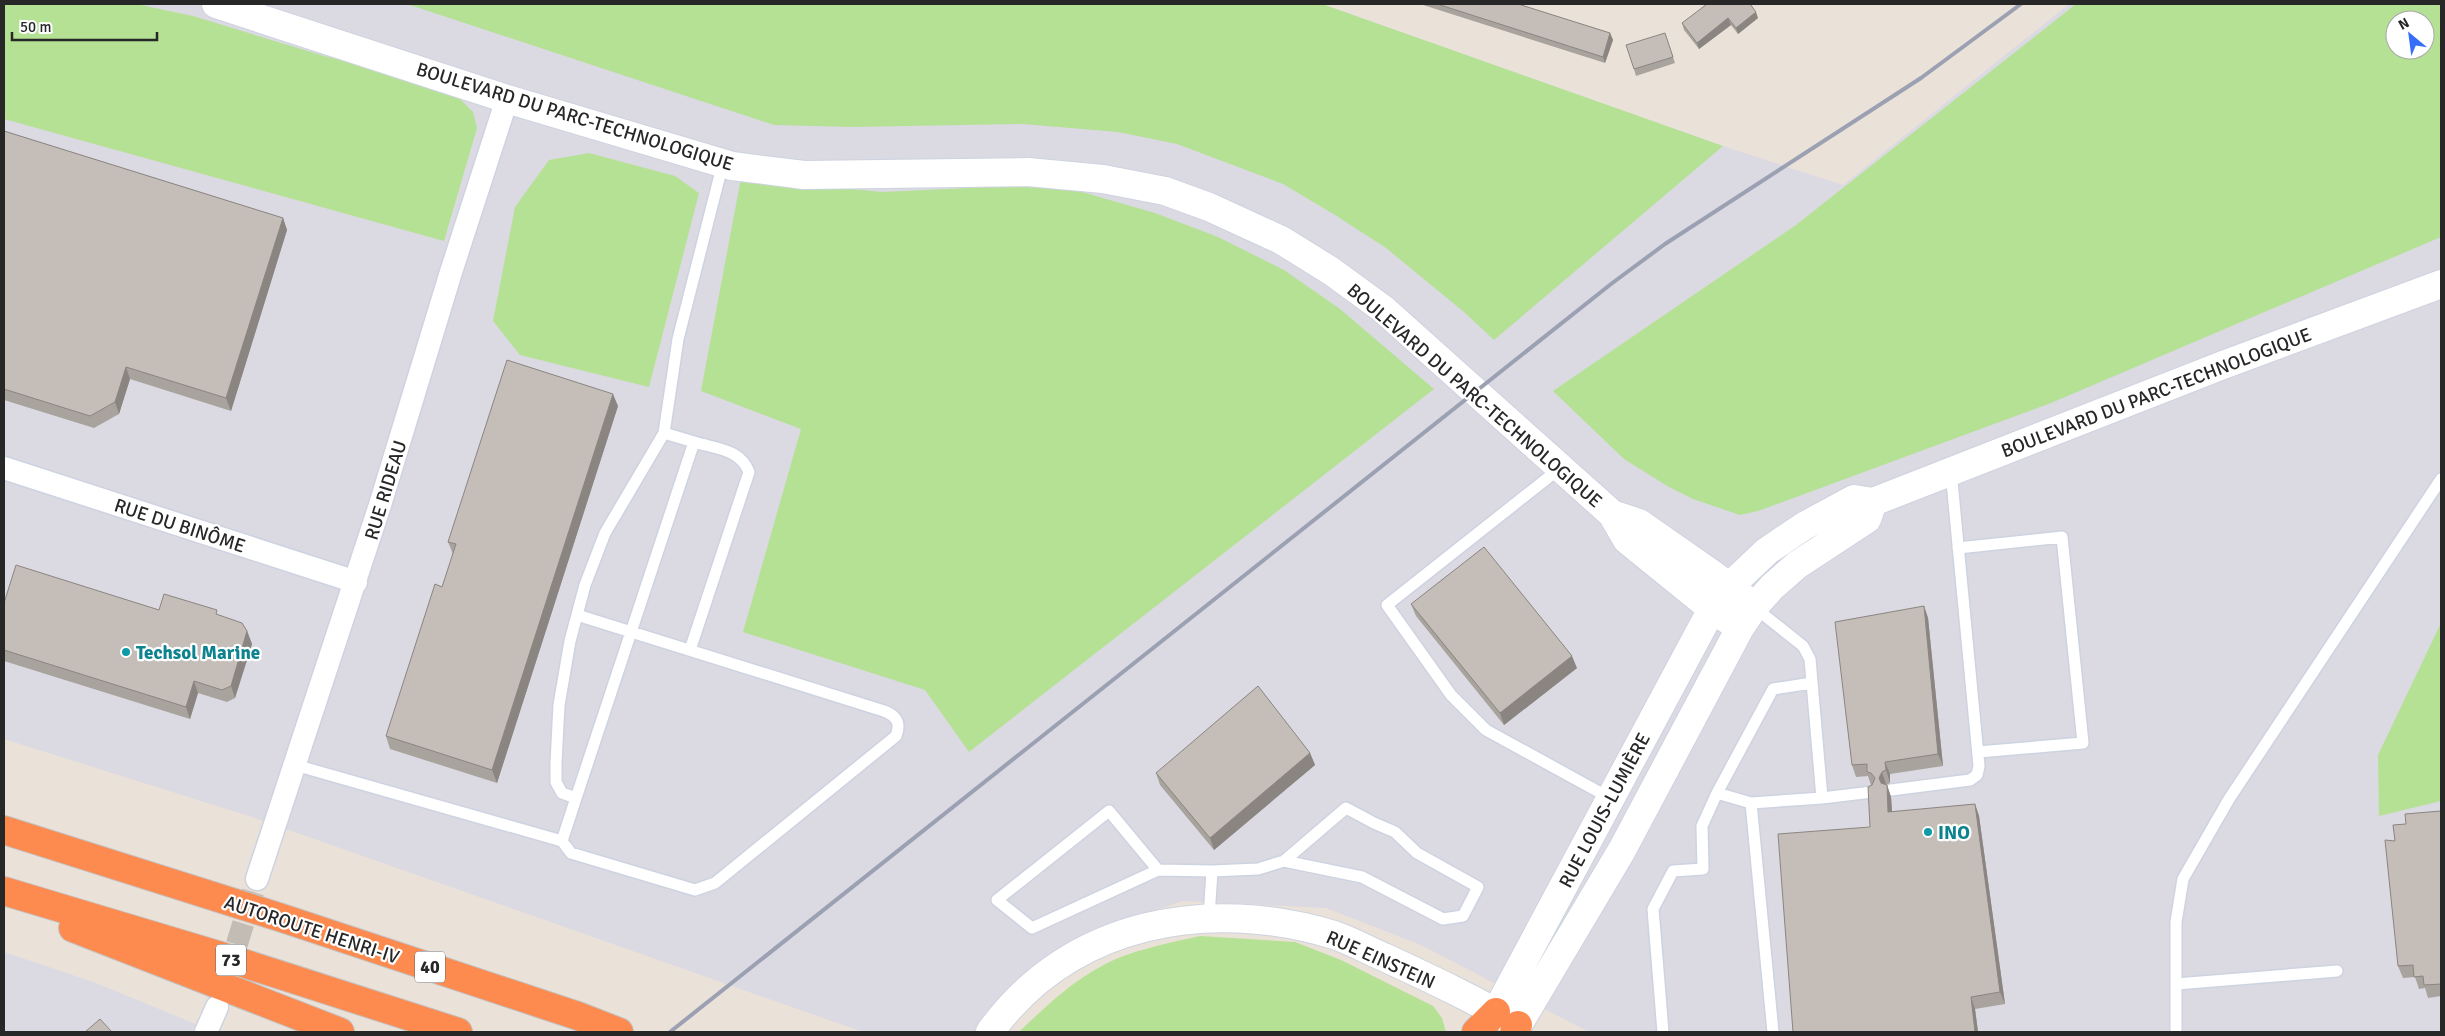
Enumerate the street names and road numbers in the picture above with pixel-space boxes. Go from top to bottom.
street label: BOULEVARD DU PARC-TECHNOLOGIQUE [413,57,736,177]
street label: BOULEVARD DU PARC-TECHNOLOGIQUE [1342,278,1607,513]
street label: BOULEVARD DU PARC-TECHNOLOGIQUE [1998,323,2315,463]
street label: RUE RIDEAU [359,438,412,543]
street label: RUE DU BINÔME [111,493,248,558]
street label: RUE LOUIS-LUMIÈRE [1554,729,1656,892]
street label: AUTOROUTE HENRI-IV [221,890,402,970]
street label: RUE EINSTEIN [1322,925,1439,995]
road number: 73 [216,944,246,976]
road number: 40 [415,952,445,982]

